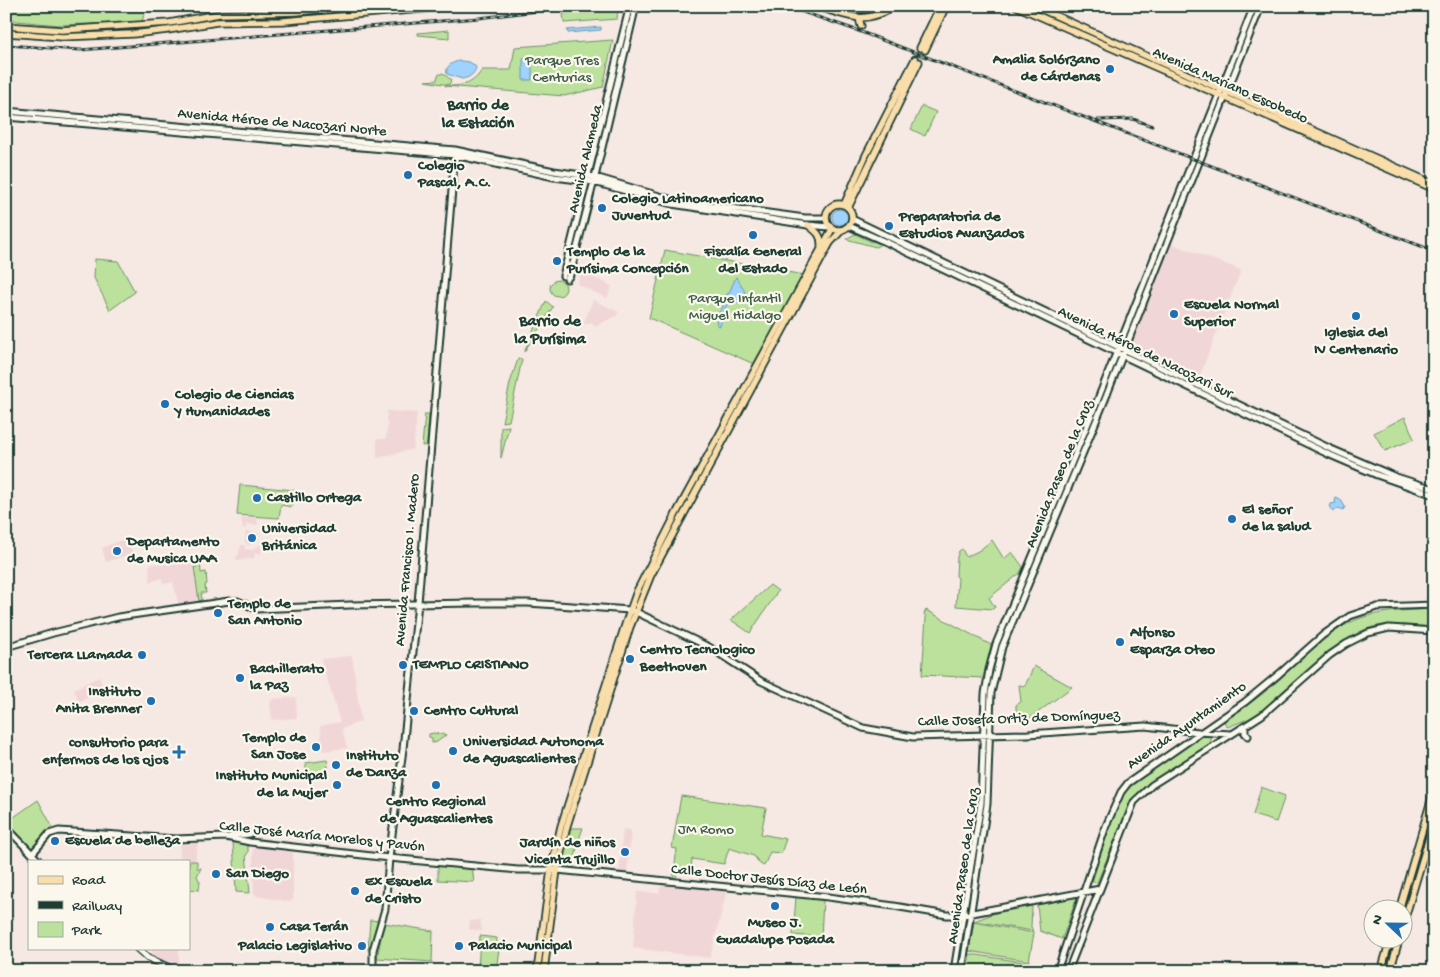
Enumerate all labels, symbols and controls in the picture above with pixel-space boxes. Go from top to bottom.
street label: Avenida Mariano Escobedo [1149,44,1311,129]
place label: Amalia Solórzano de Cárdenas [992,51,1101,86]
park label: Parque Tres Centurias [524,52,599,87]
marker: Amalia Solórzano de Cárdenas [1104,63,1116,75]
district label: Barrio de la Estación [441,97,515,134]
street label: Avenida Alameda [565,103,607,215]
street label: Avenida Héroe de Nacozari Norte [177,105,388,141]
place label: Colegio Pascal, A.C. [417,157,492,192]
marker: Colegio Pascal, A.C. [402,169,414,181]
place label: Colegio Latinoamericano Juventud [611,190,764,225]
marker: Colegio Latinoamericano Juventud [596,202,608,214]
place label: Preparatoria de Estudios Avanzados [898,208,1025,243]
marker: Preparatoria de Estudios Avanzados [883,220,895,232]
marker: Fiscalía General del Estado [747,229,759,241]
place label: Templo de la Purísima Concepción [566,243,690,278]
place label: Fiscalía General del Estado [703,243,802,278]
marker: Templo de la Purísima Concepción [551,255,563,267]
park label: Parque Infantil Miguel Hidalgo [688,290,781,325]
place label: Escuela Normal Superior [1184,296,1280,331]
street label: Avenida Héroe de Nacozari Sur [1055,303,1237,404]
marker: Escuela Normal Superior [1168,308,1180,320]
marker: Iglesia del IV Centenario [1350,310,1362,322]
district label: Barrio de la Purísima [513,313,587,350]
place label: Iglesia del IV Centenario [1314,324,1398,359]
place label: Colegio de Ciencias Y Humanidades [173,386,295,421]
street label: Avenida Paseo de la Cruz [1022,397,1098,551]
marker: Colegio de Ciencias Y Humanidades [159,398,171,410]
street label: Avenida Francisco I. Madero [391,473,425,647]
place label: Castillo Ortega [266,489,362,507]
marker: Castillo Ortega [251,492,263,504]
place label: El señor de la salud [1242,501,1312,536]
marker: El señor de la salud [1226,513,1238,525]
place label: Universidad Británica [261,520,338,555]
marker: Universidad Británica [246,532,258,544]
place label: Departamento de Musica UAA [125,533,220,568]
marker: Departamento de Musica UAA [111,545,123,557]
place label: Templo de San Antonio [227,595,302,630]
marker: Templo de San Antonio [212,607,224,619]
place label: Alfonso Esparza Oteo [1129,624,1215,659]
marker: Alfonso Esparza Oteo [1114,636,1126,648]
place label: Centro Tecnologico Beethoven [639,641,755,676]
place label: Tercera LLamada [27,646,133,664]
marker: Tercera LLamada [136,649,148,661]
marker: Centro Tecnologico Beethoven [624,653,636,665]
place label: TEMPLO CRISTIANO [412,656,529,674]
marker: TEMPLO CRISTIANO [397,659,409,671]
place label: Bachillerato la Paz [249,660,325,695]
marker: Bachillerato la Paz [234,672,246,684]
street label: Avenida Ayuntamiento [1124,678,1250,774]
place label: Instituto Anita Brenner [55,683,143,718]
marker: Instituto Anita Brenner [145,695,157,707]
place label: Centro Cultural [423,702,519,720]
marker: Centro Cultural [408,705,420,717]
street label: Calle Josefa Ortiz de Domínguez [918,706,1121,732]
place label: Templo de San Jose [242,729,307,764]
place label: Universidad Autonoma de Aguascalientes [463,733,604,768]
place label: consultorio para enfermos de los ojos [41,734,169,769]
marker: Templo de San Jose [310,741,322,753]
marker: consultorio para enfermos de los ojos [172,745,186,759]
marker: Universidad Autonoma de Aguascalientes [447,745,459,757]
place label: Instituto de Danza [346,747,407,782]
marker: Instituto de Danza [330,759,342,771]
place label: Instituto Municipal de la Mujer [216,767,329,802]
marker: Instituto Municipal de la Mujer [331,779,343,791]
marker: Centro Regional de Aguascalientes [430,779,442,791]
street label: Avenida Paseo de la Cruz [944,786,984,945]
place label: Centro Regional de Aguascalientes [380,793,494,828]
street label: Calle José María Morelos y Pavón [218,817,426,857]
park label: JM Romo [678,821,734,839]
place label: Escuela de belleza [65,832,181,850]
place label: Jardín de niños Vicenta Trujillo [519,834,616,869]
marker: Escuela de belleza [49,835,61,847]
marker: Jardín de niños Vicenta Trujillo [619,846,631,858]
legend [28,860,190,950]
street label: Calle Doctor Jesús Díaz de León [670,861,868,899]
place label: San Diego [226,865,289,883]
marker: San Diego [210,868,222,880]
text: Road [72,872,106,890]
place label: Ex Escuela de Cristo [365,873,433,908]
marker: Ex Escuela de Cristo [349,885,361,897]
text: Railway [72,898,123,916]
marker: Museo J. Guadalupe Posada [769,900,781,912]
north arrow [1362,900,1412,950]
text: N [1369,913,1388,927]
place label: Museo J. Guadalupe Posada [716,914,835,949]
place label: Casa Terán [279,918,349,936]
marker: Casa Terán [264,921,276,933]
text: Park [71,922,102,940]
place label: Palacio Legislativo [237,937,352,955]
place label: Palacio Municipal [468,937,573,955]
marker: Palacio Legislativo [356,940,368,952]
marker: Palacio Municipal [453,940,465,952]

